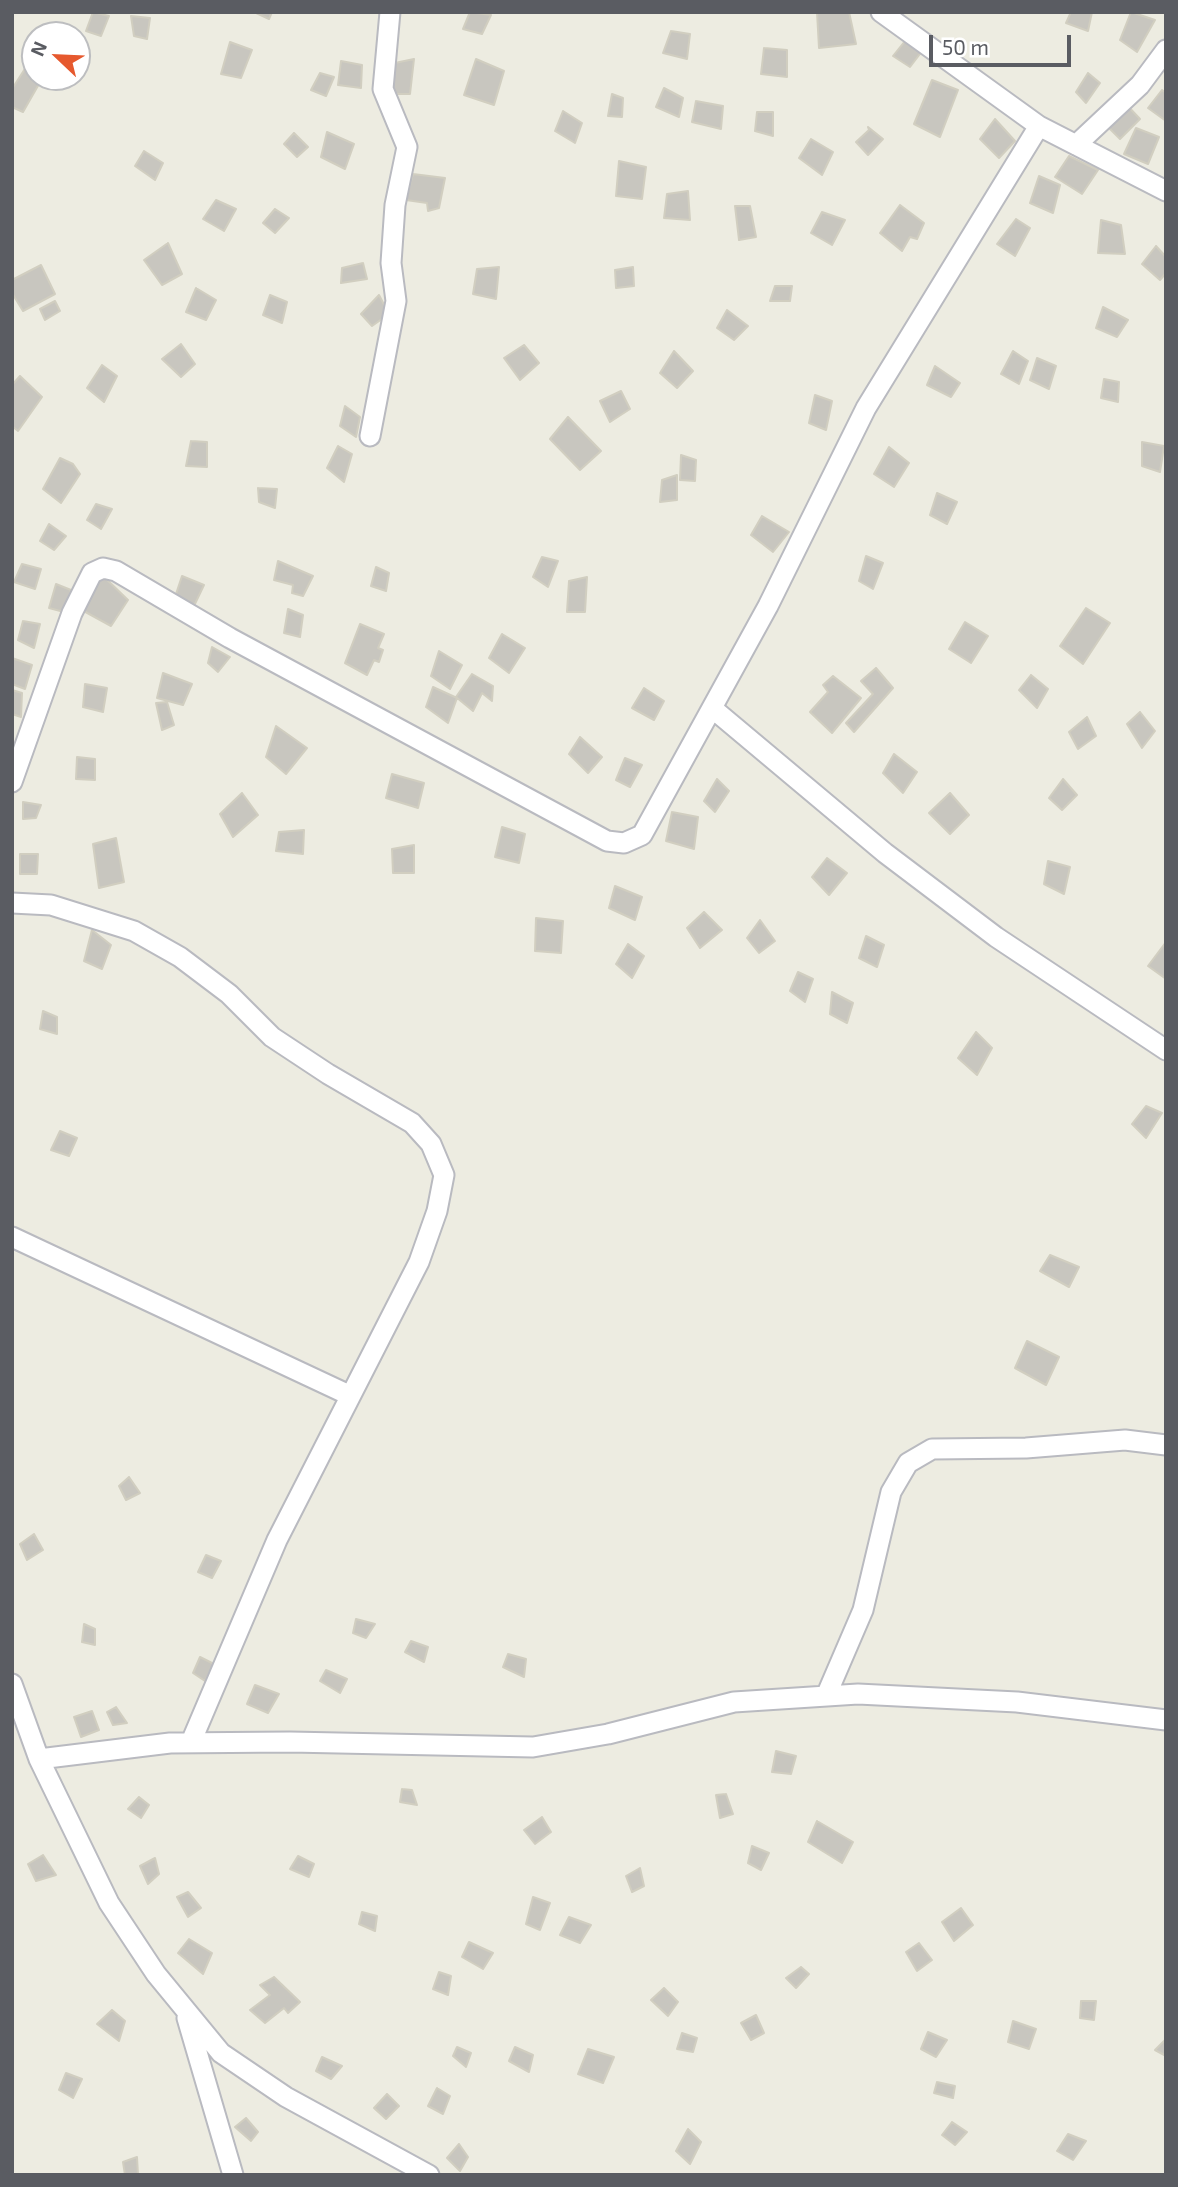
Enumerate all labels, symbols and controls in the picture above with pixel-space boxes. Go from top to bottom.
north arrow [21,21,91,91]
scale bar [933,21,1075,65]
text: 50 m [942,34,989,59]
text: N [25,38,51,59]

